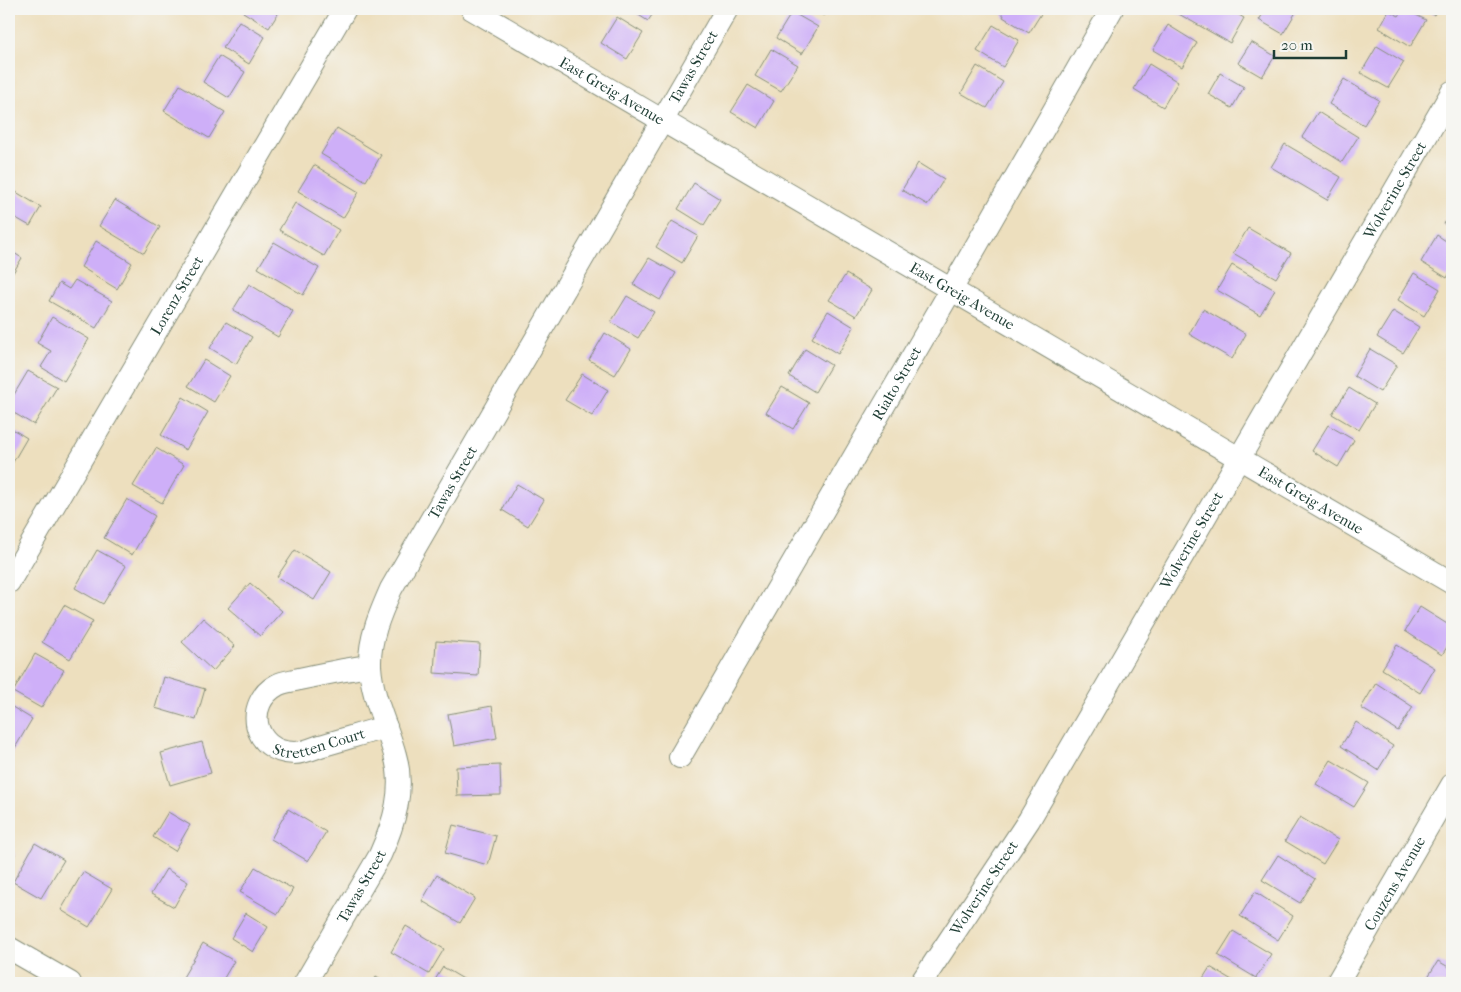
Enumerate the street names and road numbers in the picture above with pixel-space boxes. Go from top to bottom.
street label: Tawas Street [665,27,722,107]
street label: East Greig Avenue [556,53,668,129]
street label: Wolverine Street [1359,138,1431,243]
street label: Lorenz Street [147,252,207,338]
street label: East Greig Avenue [906,258,1018,334]
street label: Rialto Street [868,343,926,423]
street label: Tawas Street [424,442,481,522]
street label: East Greig Avenue [1255,463,1367,538]
street label: Wolverine Street [1156,488,1227,593]
street label: Stretten Court [270,724,368,762]
street label: Couzens Avenue [1360,833,1429,934]
street label: Wolverine Street [946,837,1022,939]
street label: Tawas Street [333,847,390,926]

